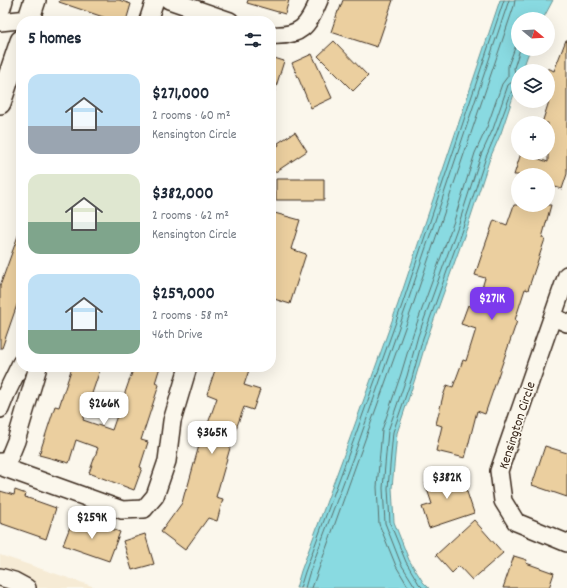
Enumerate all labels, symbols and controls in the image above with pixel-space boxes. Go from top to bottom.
north arrow [511,12,555,56]
map controls [511,12,555,212]
text: 5 homes [28,28,81,52]
icon: filters [242,29,264,51]
button: layers [511,64,555,108]
text: $271,000 [152,83,209,107]
icon: home [60,90,108,138]
text: 2 rooms · 60 m² [152,107,230,126]
button: + [511,116,555,160]
text: Kensington Circle [152,126,237,145]
button: − [511,168,555,212]
text: $382,000 [152,183,213,207]
icon: home [60,190,108,238]
text: 2 rooms · 62 m² [152,207,229,226]
text: Kensington Circle [152,226,237,245]
text: $259,000 [152,283,215,307]
pin: $271K [464,287,520,321]
icon: home [60,290,108,338]
text: $271K [479,290,505,309]
text: 2 rooms · 58 m² [152,307,228,326]
text: 46th Drive [152,326,203,345]
street label: Kensington Circle [494,379,541,472]
pin: $266K [76,392,132,426]
text: $266K [88,395,120,414]
pin: $365K [184,421,240,455]
text: $365K [197,424,227,443]
pin: $382K [419,466,475,500]
text: $382K [432,469,462,488]
pin: $259K [64,506,120,540]
text: $259K [77,509,107,528]

